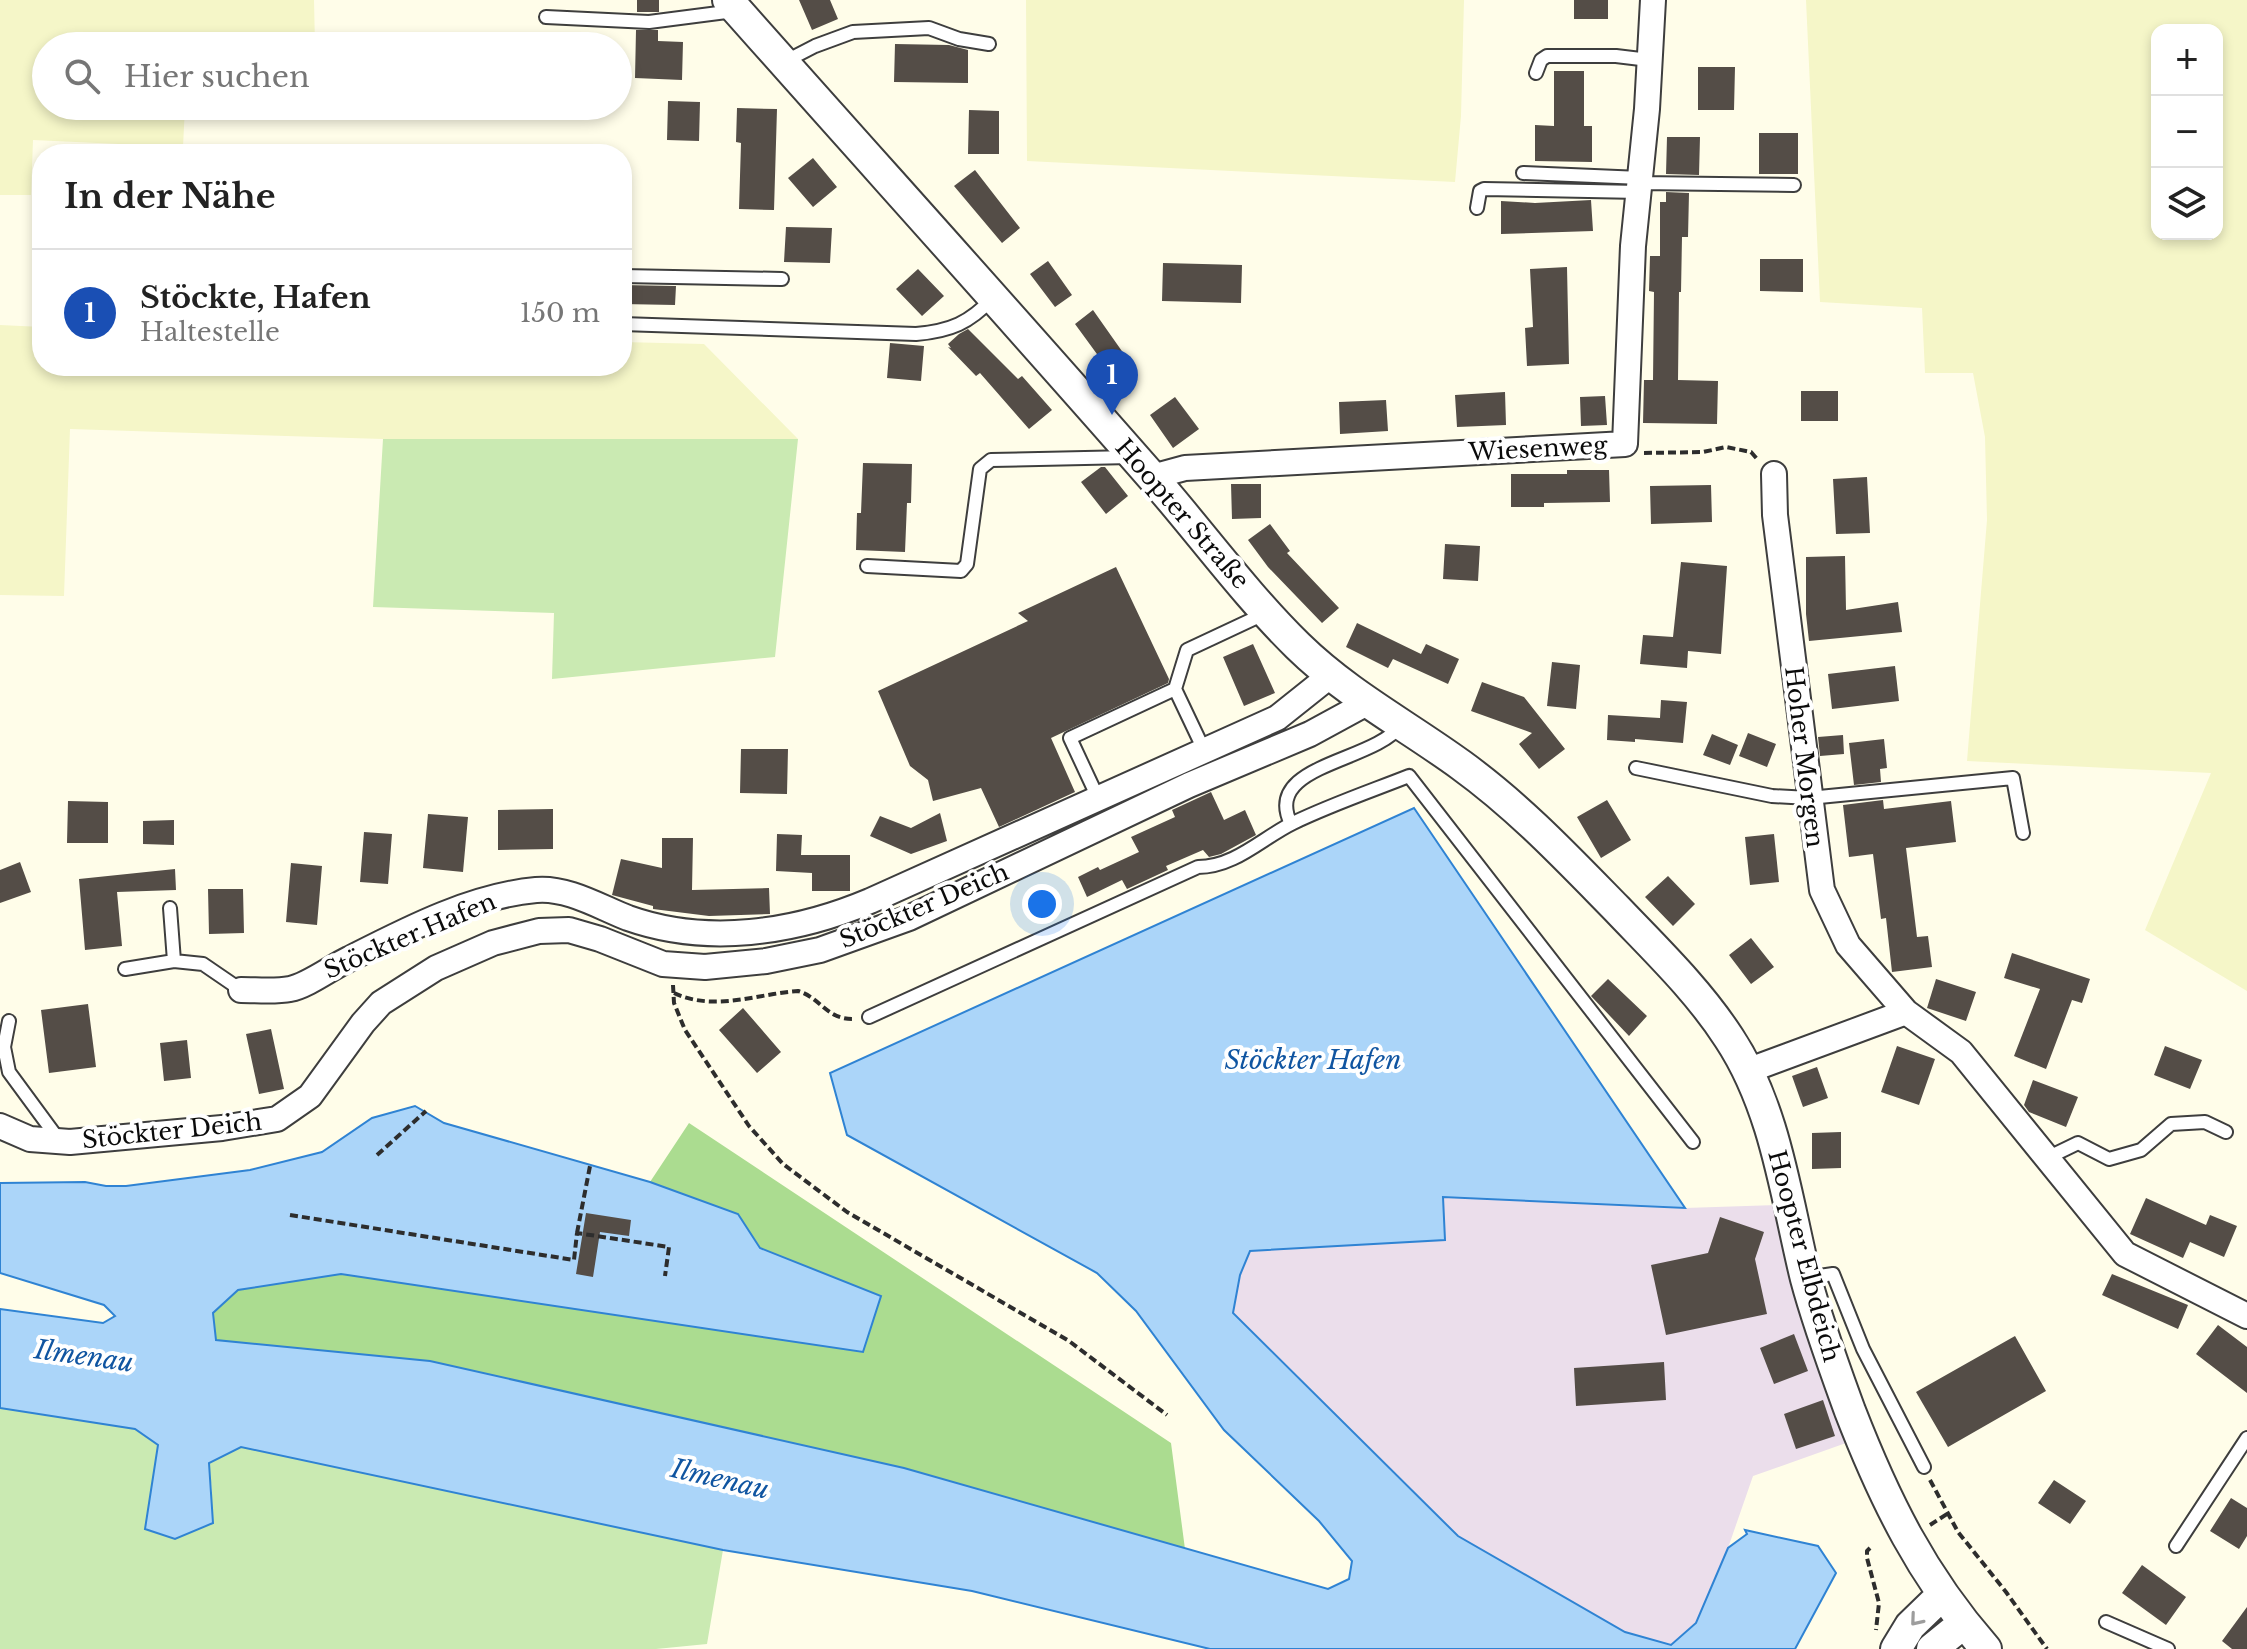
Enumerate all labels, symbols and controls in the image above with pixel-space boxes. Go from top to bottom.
map controls [2151,24,2223,240]
button: + [2151,24,2223,96]
search box [32,32,632,120]
icon: search [60,54,104,98]
text: Hier suchen [124,58,310,95]
button: − [2151,96,2223,168]
button: layers [2151,168,2223,240]
text: In der Nähe [64,175,276,217]
text: Stöckte, Hafen [140,279,370,316]
text: 1 [84,297,96,329]
text: 150 m [520,297,600,329]
text: Haltestelle [140,316,280,348]
pin: 1 [1086,349,1138,415]
street label: Wiesenweg [1467,430,1609,467]
street label: Hoopter Straße [1109,433,1255,595]
street label: Hoher Morgen [1779,665,1830,849]
street label: Stöckter Deich [835,857,1013,954]
your location [1022,884,1062,924]
street label: Stöckter Hafen [320,886,500,985]
water label: Stöckter Hafen [1225,1044,1401,1076]
street label: Stöckter Deich [81,1107,263,1154]
street label: Hoopter Elbdeich [1762,1147,1847,1365]
water label: Ilmenau [31,1333,136,1379]
water label: Ilmenau [667,1452,772,1506]
one-way arrow [1911,1611,1926,1625]

